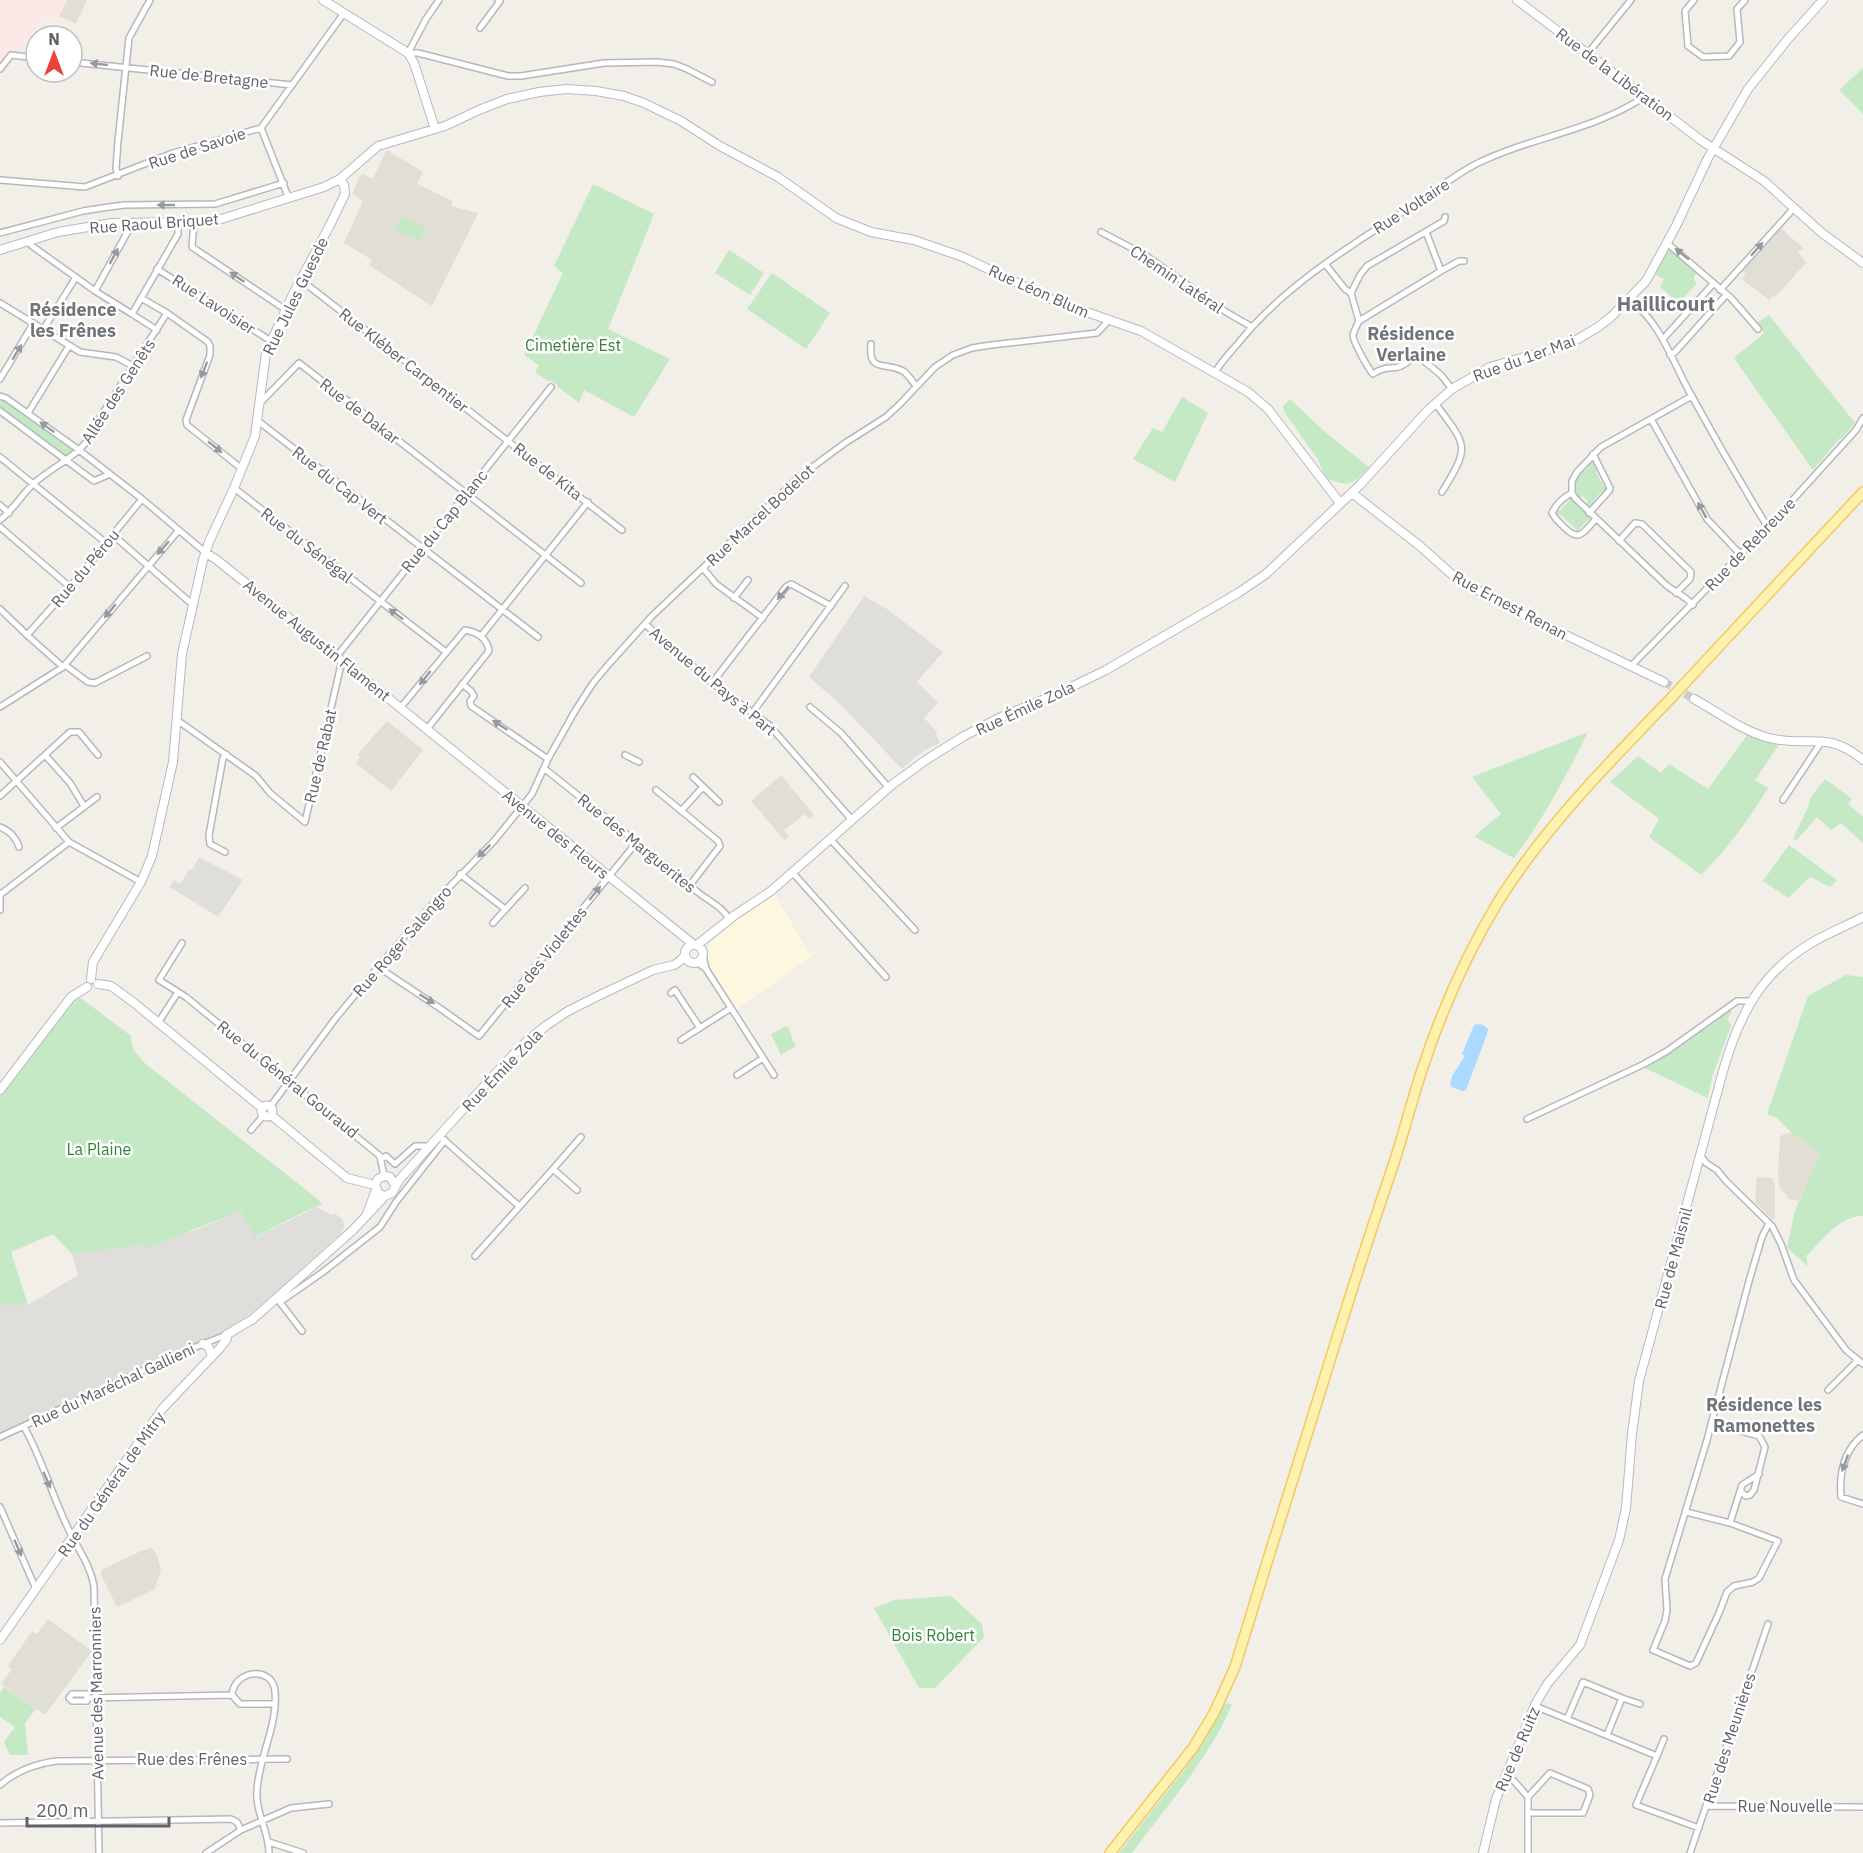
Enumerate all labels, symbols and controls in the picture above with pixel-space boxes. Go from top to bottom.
street label: Rue de la Libération [1552,23,1678,125]
north arrow [24,24,84,84]
text: N [48,29,60,49]
one-way arrow [89,59,108,69]
street label: Rue de Bretagne [149,60,270,92]
street label: Rue de Savoie [146,123,248,173]
street label: Rue Voltaire [1369,174,1453,238]
one-way arrow [156,200,175,210]
street label: Rue Raoul Briquet [89,208,219,238]
street label: Rue Jules Guesde [258,234,332,358]
street label: Chemin Latéral [1127,240,1227,318]
one-way arrow [1750,242,1763,257]
one-way arrow [109,247,119,264]
one-way arrow [1674,248,1690,261]
street label: Rue Léon Blum [986,260,1092,322]
street label: Rue Lavoisier [169,270,260,338]
one-way arrow [229,272,245,283]
district label: Haillicourt [1617,290,1715,317]
district label: Résidence les Frênes [29,298,117,342]
street label: Rue Kléber Carpentier [335,303,473,417]
district label: Résidence Verlaine [1367,322,1455,366]
street label: Rue du 1er Mai [1470,330,1578,386]
street label: Allée des Genêts [77,335,159,447]
park label: Cimetière Est [525,335,621,355]
one-way arrow [11,344,22,360]
one-way arrow [199,361,209,379]
street label: Rue de Dakar [316,374,404,448]
one-way arrow [39,421,55,433]
street label: Rue de Kita [510,438,587,504]
one-way arrow [207,440,223,453]
street label: Rue du Cap Vert [288,442,392,528]
street label: Rue Marcel Bodelot [702,460,818,570]
street label: Rue du Cap Blanc [397,466,491,576]
street label: Rue de Rebreuve [1700,493,1800,595]
one-way arrow [1697,501,1707,518]
street label: Rue du Sénégal [257,503,357,587]
street label: Rue du Pérou [46,525,124,611]
one-way arrow [157,540,170,556]
street label: Rue Ernest Renan [1449,566,1571,644]
street label: Avenue Augustin Flament [239,574,395,706]
one-way arrow [777,585,790,600]
one-way arrow [104,603,117,619]
one-way arrow [388,609,403,621]
street label: Avenue du Pays à Part [646,622,780,740]
one-way arrow [419,670,432,685]
street label: Rue Émile Zola [972,675,1078,740]
street label: Rue de Rabat [299,707,341,805]
one-way arrow [492,720,508,731]
street label: Avenue des Fleurs [499,785,613,883]
street label: Rue des Marguerites [574,789,700,897]
one-way arrow [477,843,491,857]
street label: Rue Roger Salengro [348,881,456,1001]
one-way arrow [589,885,602,901]
street label: Rue des Violettes [497,902,591,1012]
one-way arrow [419,994,435,1005]
street label: Rue du Général Gouraud [213,1016,363,1142]
street label: Rue Émile Zola [457,1023,547,1115]
park label: La Plaine [67,1139,132,1159]
street label: Rue de Maisnil [1650,1205,1696,1311]
street label: Rue du Maréchal Gallieni [28,1338,198,1432]
district label: Résidence les Ramonettes [1706,1393,1822,1437]
street label: Rue du Général de Mitry [53,1408,169,1560]
one-way arrow [1840,1455,1850,1473]
one-way arrow [43,1471,52,1489]
one-way arrow [14,1539,23,1557]
street label: Avenue des Marronniers [84,1606,108,1780]
park label: Bois Robert [891,1625,975,1645]
street label: Rue des Meunières [1698,1670,1760,1806]
street label: Rue de Ruitz [1490,1704,1544,1794]
street label: Rue des Frênes [137,1749,247,1769]
scale bar [27,1790,170,1828]
street label: Rue Nouvelle [1737,1796,1833,1816]
text: 200 m [36,1799,88,1822]

